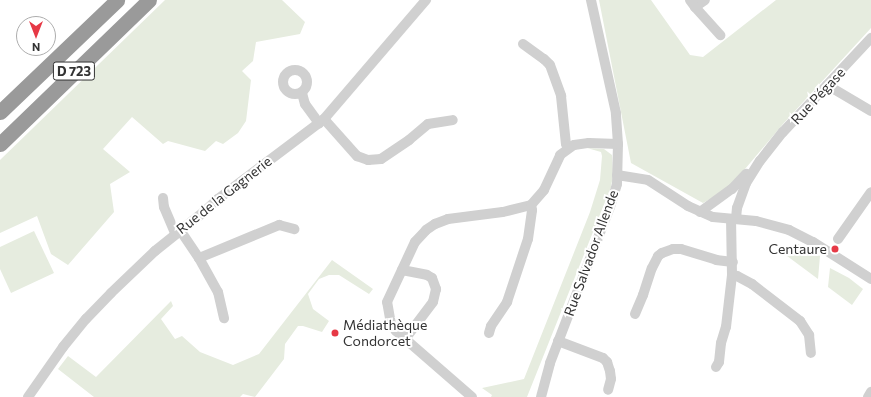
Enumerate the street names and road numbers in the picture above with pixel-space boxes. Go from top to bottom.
road number: D 723 [52,60,96,82]
street label: Rue Pégase [787,64,849,128]
street label: Rue de la Gagnerie [173,153,275,237]
street label: Rue Salvador Allende [560,188,622,318]

